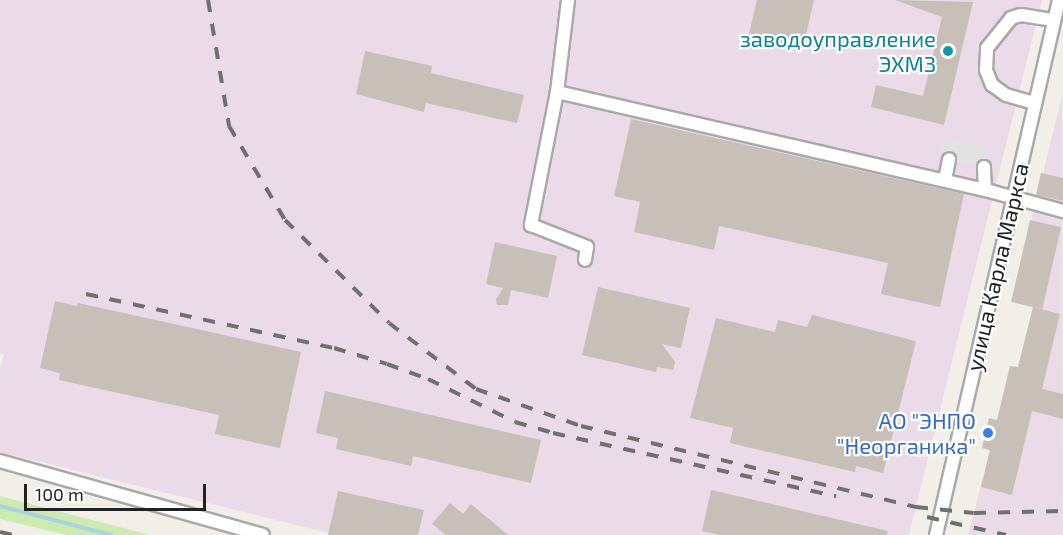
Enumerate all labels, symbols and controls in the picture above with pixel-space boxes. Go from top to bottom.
place label: заводоуправление ЭХМЗ [740,25,936,76]
marker: заводоуправление ЭХМЗ [941,44,955,58]
street label: улица Карла Маркса [960,160,1034,374]
place label: АО "ЭНПО "Неорганика" [837,407,976,458]
marker: АО "ЭНПО "Неорганика" [981,426,995,440]
scale bar [27,472,208,510]
text: 100 m [35,483,84,505]

